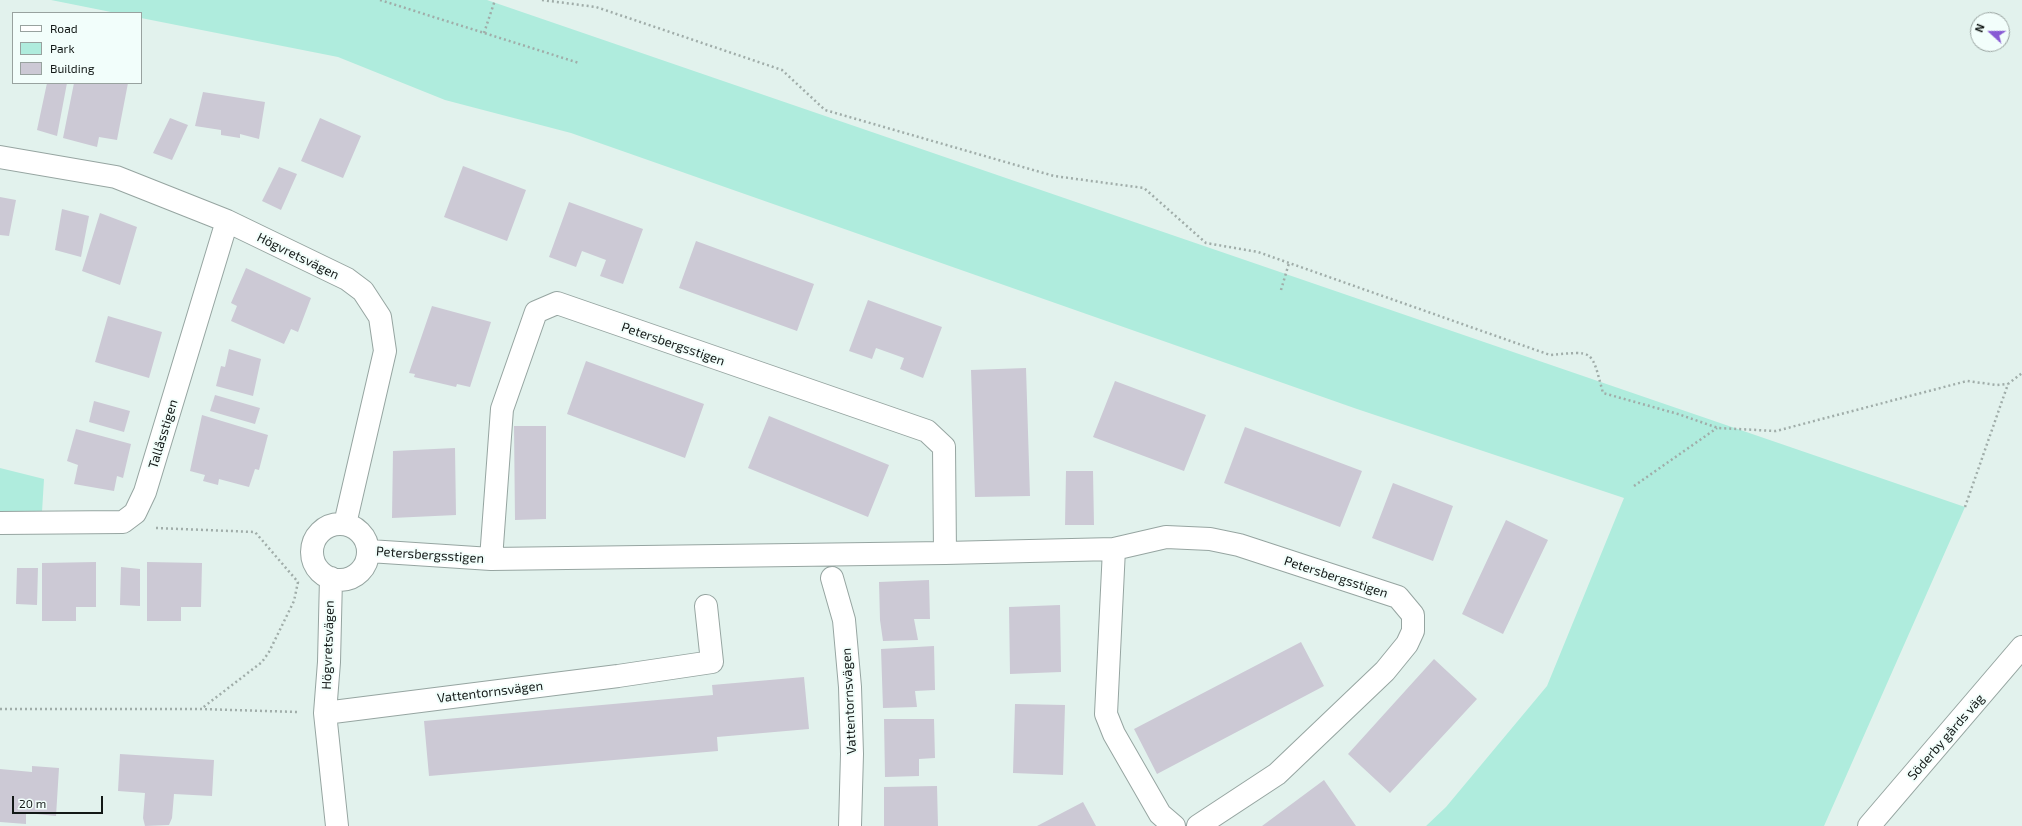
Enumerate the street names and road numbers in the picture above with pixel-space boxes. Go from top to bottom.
street label: Högvretsvägen [254,229,342,283]
street label: Petersbergsstigen [619,319,727,369]
street label: Tallåsstigen [145,398,181,470]
street label: Petersbergsstigen [375,543,485,567]
street label: Petersbergsstigen [1282,553,1390,601]
street label: Högvretsvägen [319,600,337,690]
street label: Vattentornsvägen [838,647,860,755]
street label: Vattentornsvägen [436,678,544,706]
street label: Söderby gårds väg [1904,691,1988,783]

